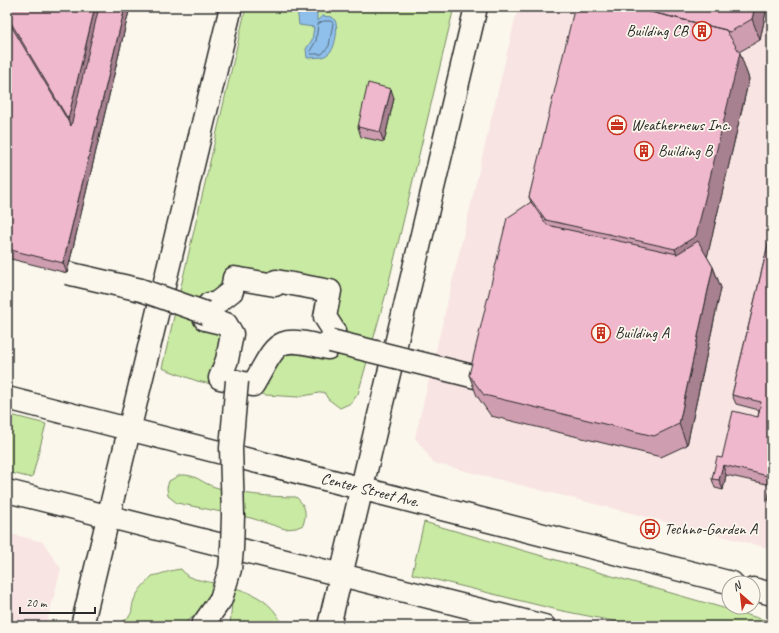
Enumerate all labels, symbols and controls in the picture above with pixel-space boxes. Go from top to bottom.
building icon: Building CB [691,20,713,42]
place label: Building CB [626,21,690,41]
office icon: Weathernews Inc. [606,114,628,136]
place label: Weathernews Inc. [631,115,731,135]
building icon: Building B [633,140,655,162]
place label: Building B [658,141,714,161]
building icon: Building A [590,322,612,344]
place label: Building A [615,323,670,343]
street label: Center Street Ave. [319,468,422,512]
bus stop icon: Techno-Garden A [639,518,661,540]
place label: Techno-Garden A [664,519,758,539]
north arrow [721,575,761,615]
text: N [730,577,745,594]
scale bar [20,589,95,615]
text: 20 m [26,595,48,611]

